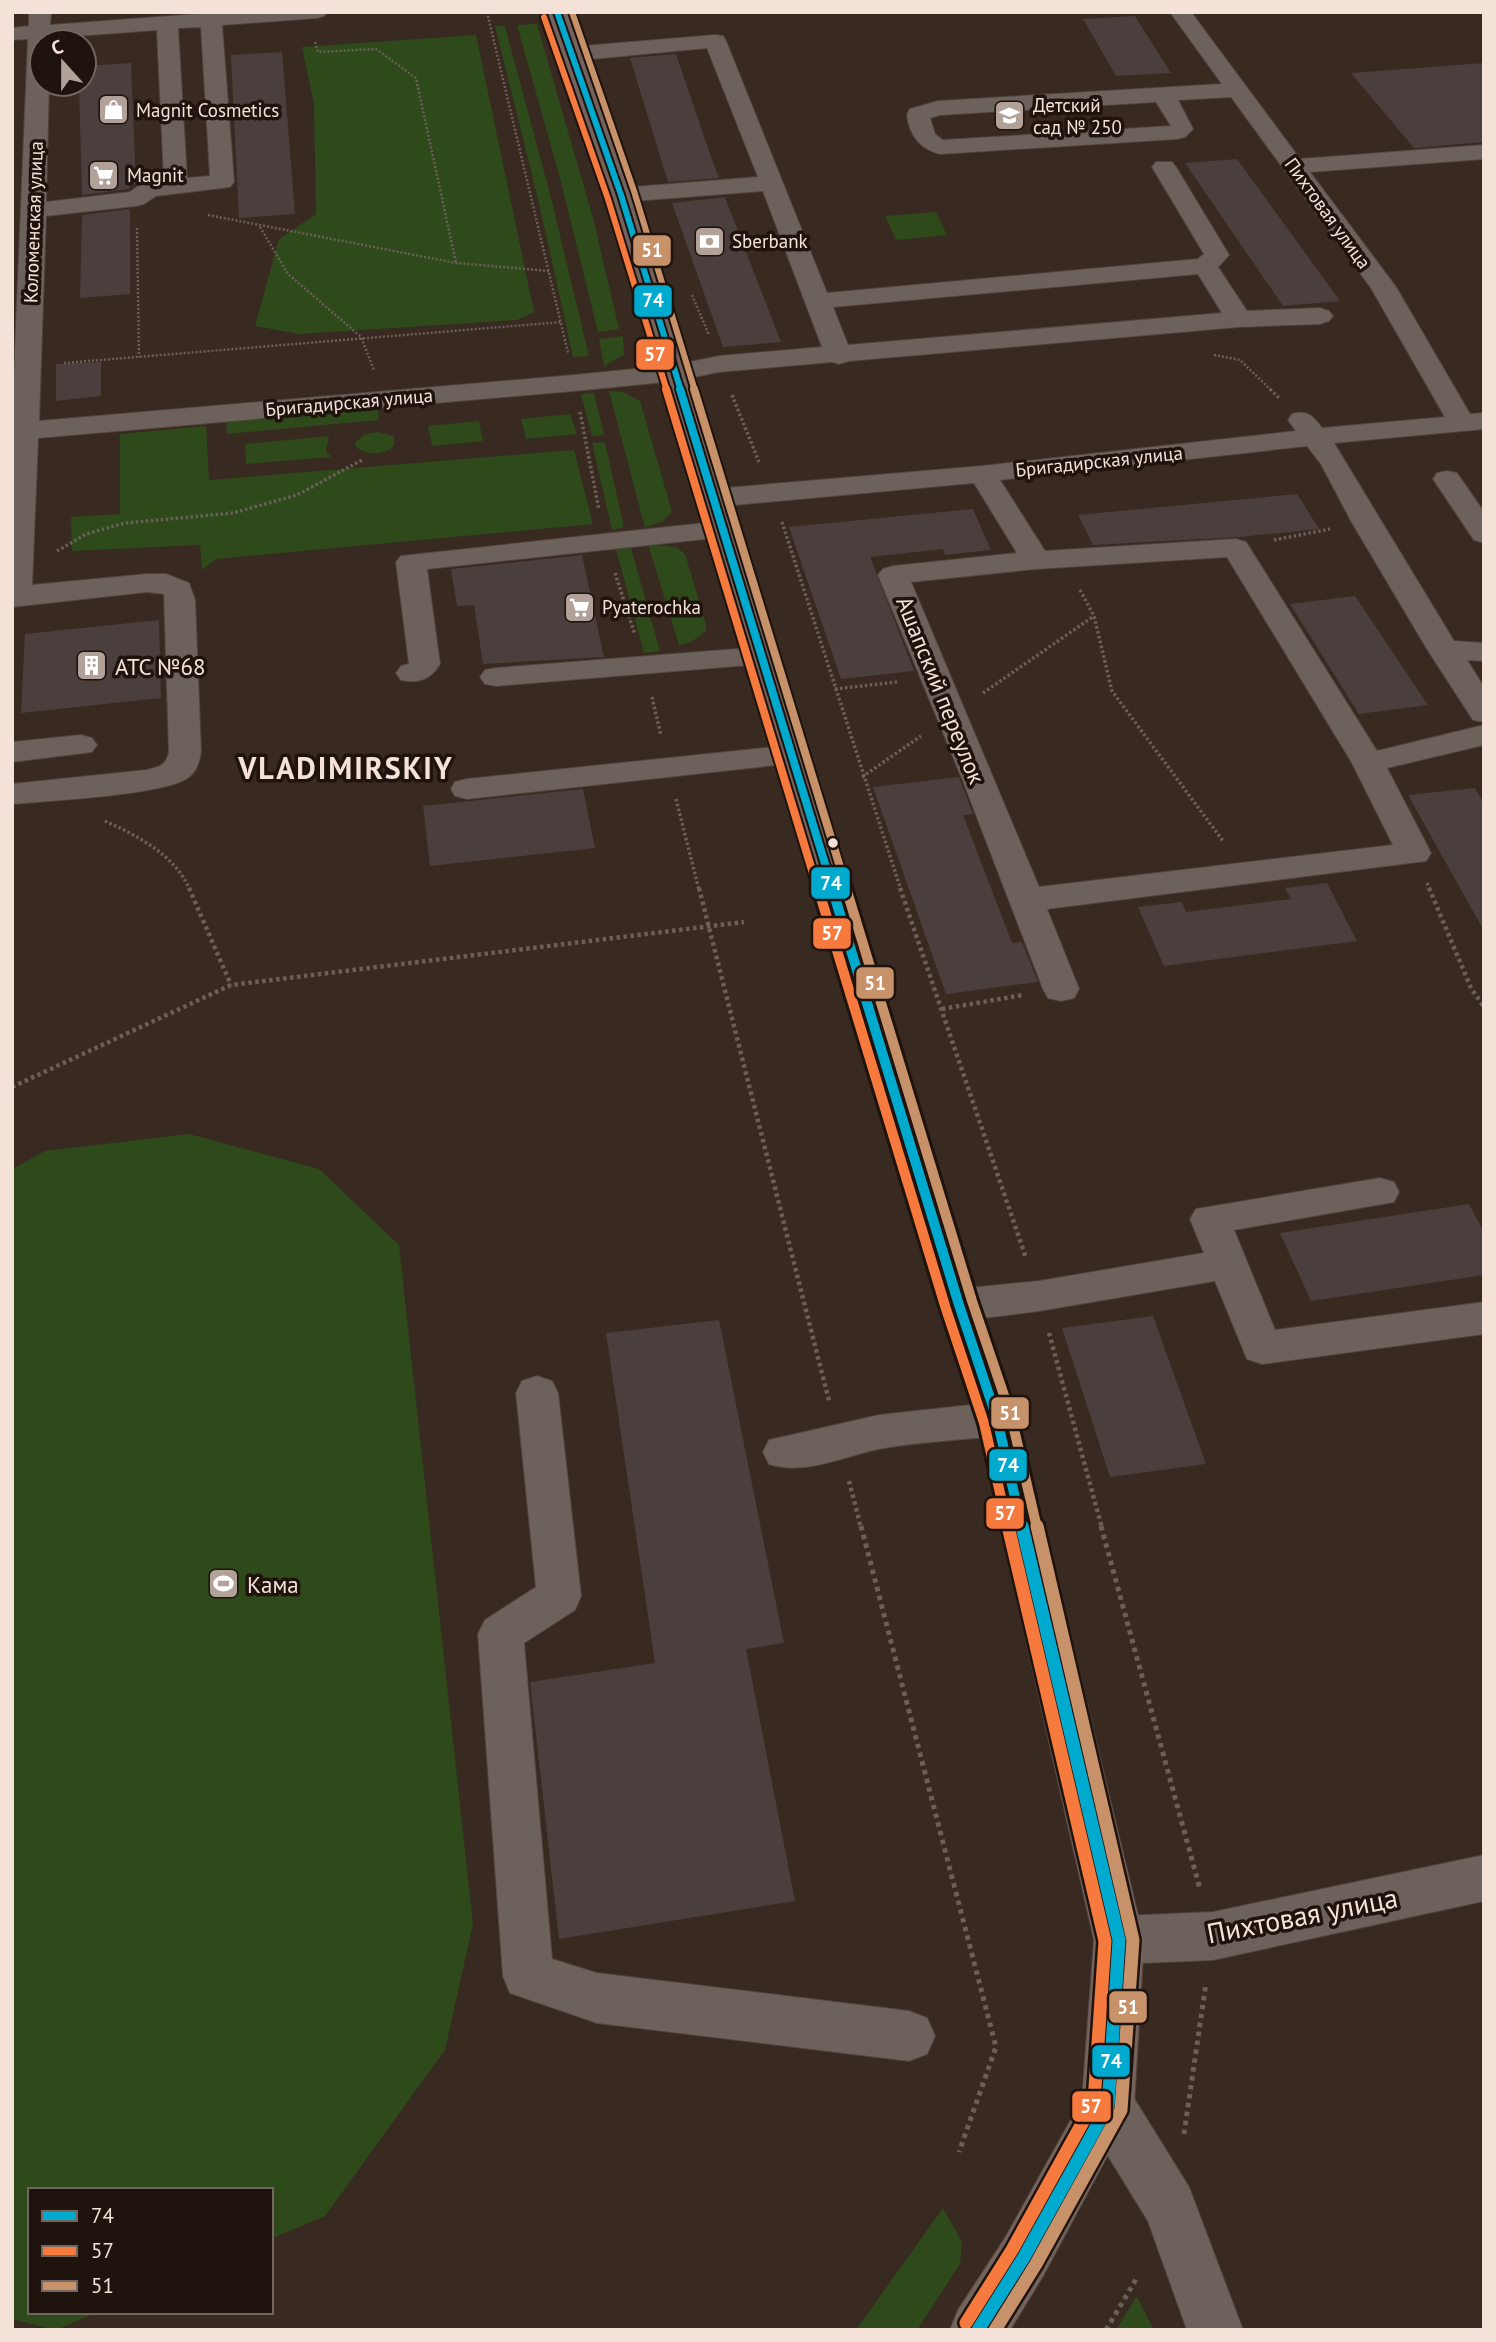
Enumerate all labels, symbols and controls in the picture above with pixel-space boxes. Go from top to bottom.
north arrow [28,28,98,98]
text: С [48,34,67,60]
shop icon: Magnit Cosmetics [96,93,130,127]
place label: Детский сад № 250 [1033,93,1122,139]
place label: Magnit Cosmetics [136,98,279,122]
school or university icon: Детский сад № 250 [993,99,1027,133]
street label: Коломенская улица [18,141,48,303]
street label: Пихтовая улица [1280,153,1376,273]
supermarket icon: Magnit [87,158,121,192]
place label: Magnit [127,163,184,187]
bank icon: Sberbank [692,224,726,258]
place label: Sberbank [732,229,808,253]
line badge: 51 [632,234,672,267]
text: 51 [641,238,663,262]
line badge: 74 [633,284,673,318]
text: 74 [642,288,664,312]
line badge: 57 [635,338,675,371]
text: 57 [644,342,666,366]
street label: Бригадирская улица [264,383,434,421]
street label: Бригадирская улица [1014,440,1184,482]
supermarket icon: Pyaterochka [562,590,596,624]
street label: Ашапский переулок [890,592,992,788]
place label: Pyaterochka [602,595,701,619]
building icon: АТС №68 [75,649,109,683]
place label: АТС №68 [115,652,206,681]
district label: VLADIMIRSKIY [237,748,454,787]
unlabelled marker [826,836,840,850]
line badge: 74 [810,866,851,900]
text: 74 [820,871,842,895]
line badge: 57 [812,917,852,950]
text: 57 [821,921,843,945]
line badge: 51 [855,966,895,1000]
text: 51 [864,971,886,995]
line badge: 51 [990,1396,1030,1430]
text: 51 [999,1401,1021,1425]
line badge: 74 [988,1448,1028,1482]
text: 74 [997,1453,1019,1477]
line badge: 57 [985,1497,1025,1530]
text: 57 [994,1501,1016,1525]
sports icon: Кама [207,1567,241,1601]
place label: Кама [247,1570,299,1599]
street label: Пихтовая улица [1203,1878,1401,1952]
line badge: 51 [1108,1990,1148,2024]
text: 51 [1117,1995,1139,2019]
line badge: 74 [1091,2044,1131,2078]
text: 74 [1100,2049,1122,2073]
line badge: 57 [1071,2090,1112,2123]
text: 57 [1080,2094,1102,2118]
legend [28,2188,273,2314]
text: 74 [91,2202,114,2229]
text: 57 [91,2237,114,2264]
text: 51 [91,2272,114,2299]

